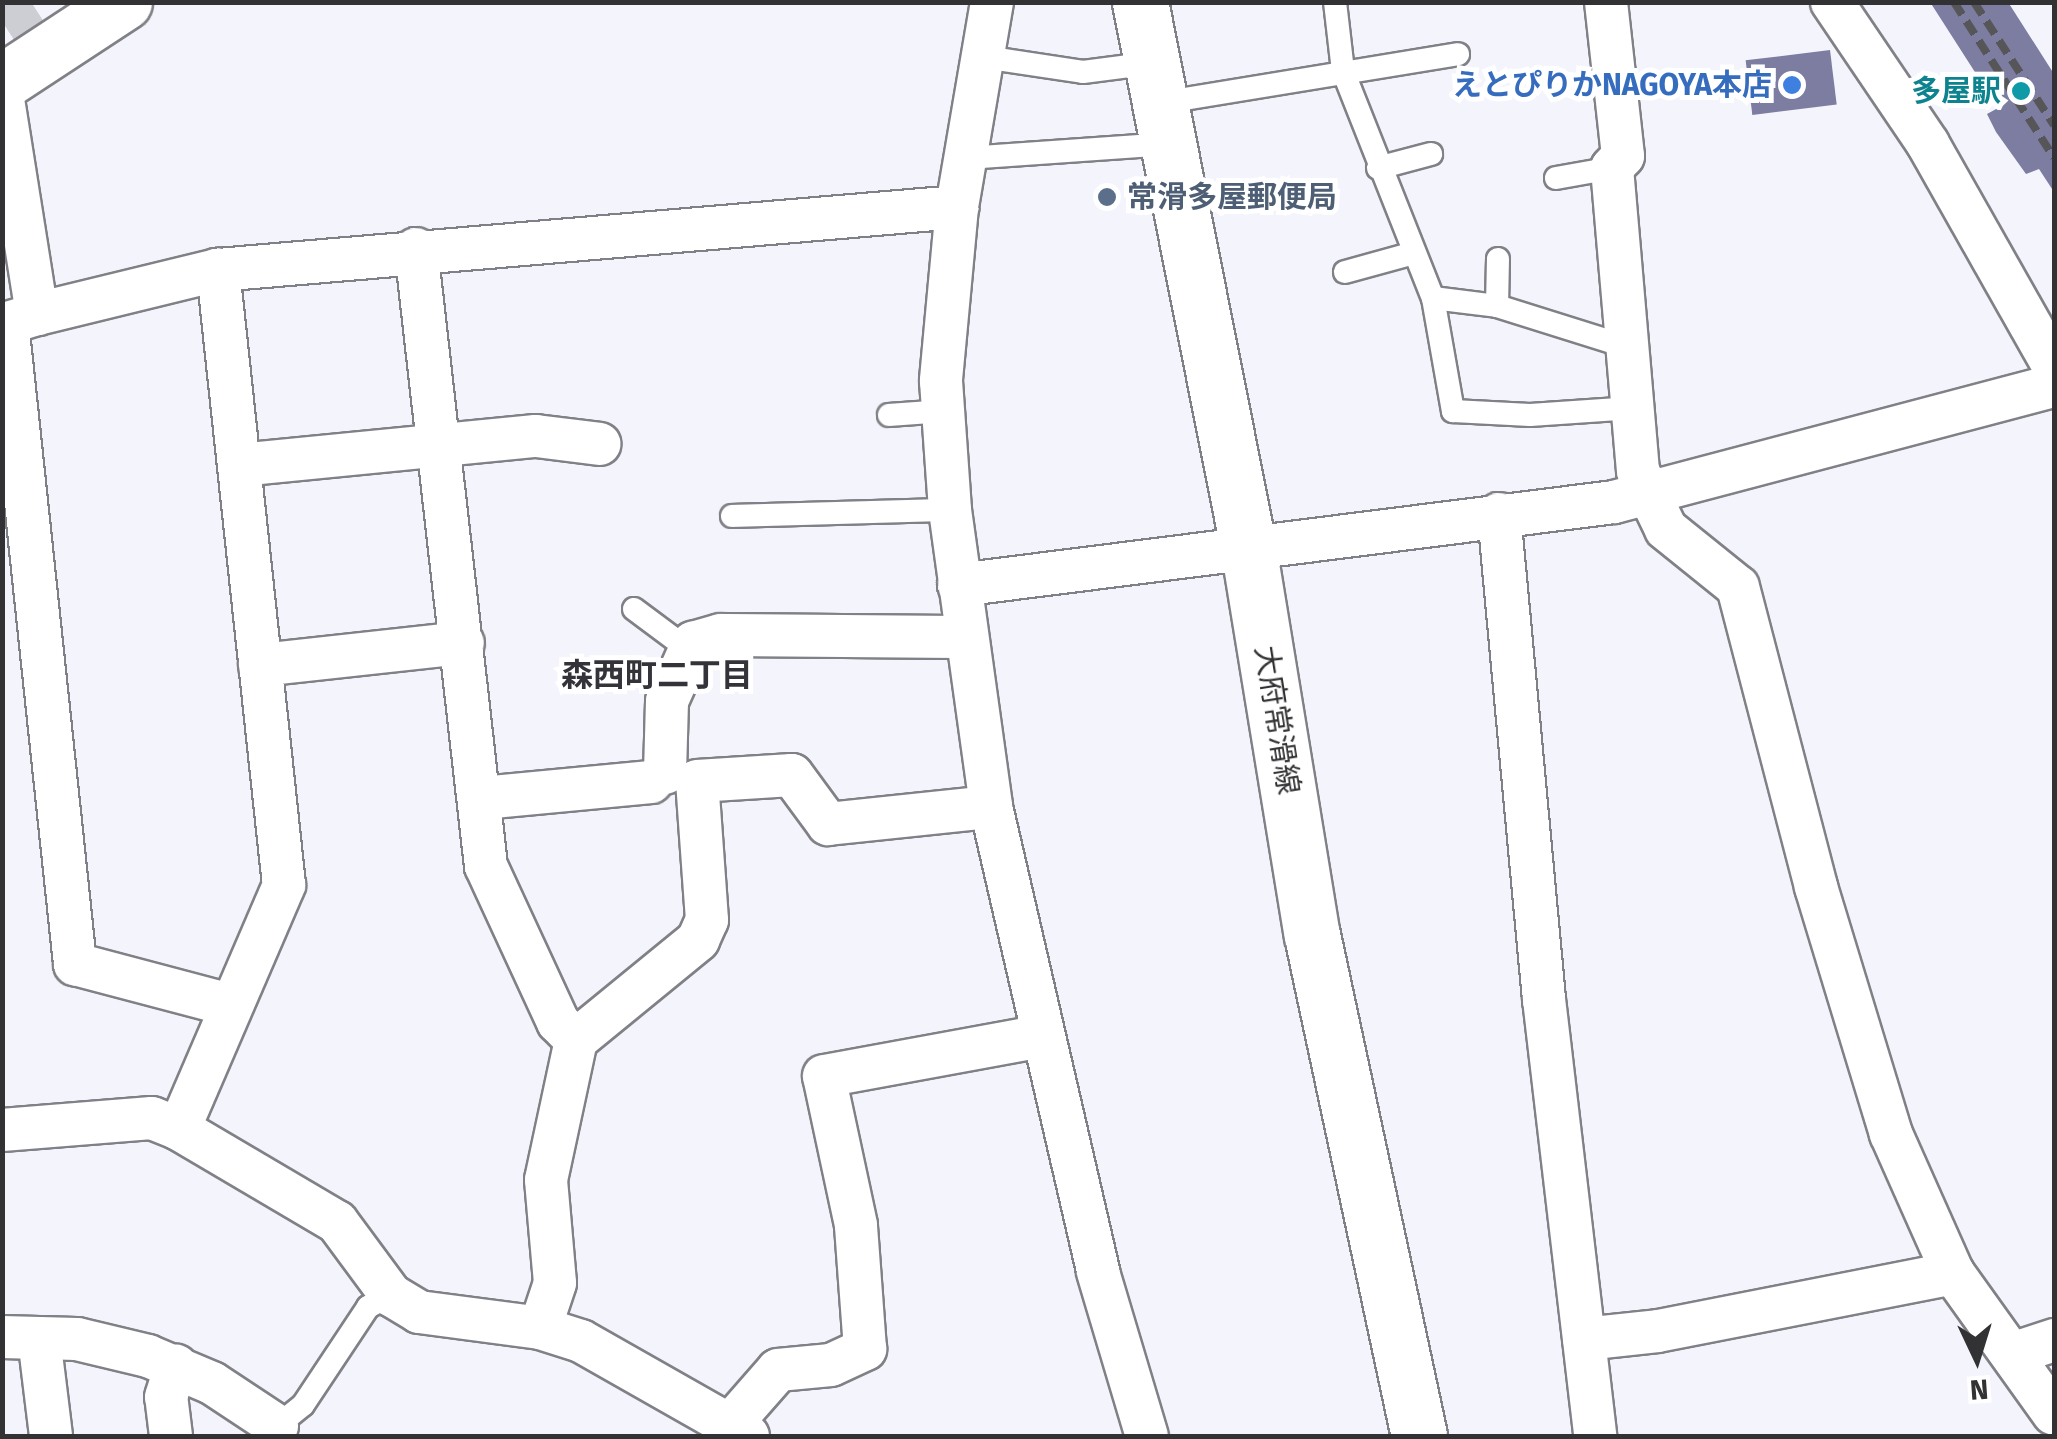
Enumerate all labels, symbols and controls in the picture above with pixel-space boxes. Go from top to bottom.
place label: えとぴりかNAGOYA本店 [1452,67,1772,103]
place label: 多屋駅 [1911,73,2001,109]
marker: えとぴりかNAGOYA本店 [1781,74,1803,96]
marker: 多屋駅 [2010,80,2032,102]
place label: 常滑多屋郵便局 [1127,179,1337,215]
marker: 常滑多屋郵便局 [1096,186,1118,208]
street label: 大府常滑線 [1247,643,1307,797]
district label: 森西町二丁目 [561,656,753,694]
north arrow [1927,1309,2027,1409]
text: N [1969,1372,1990,1407]

